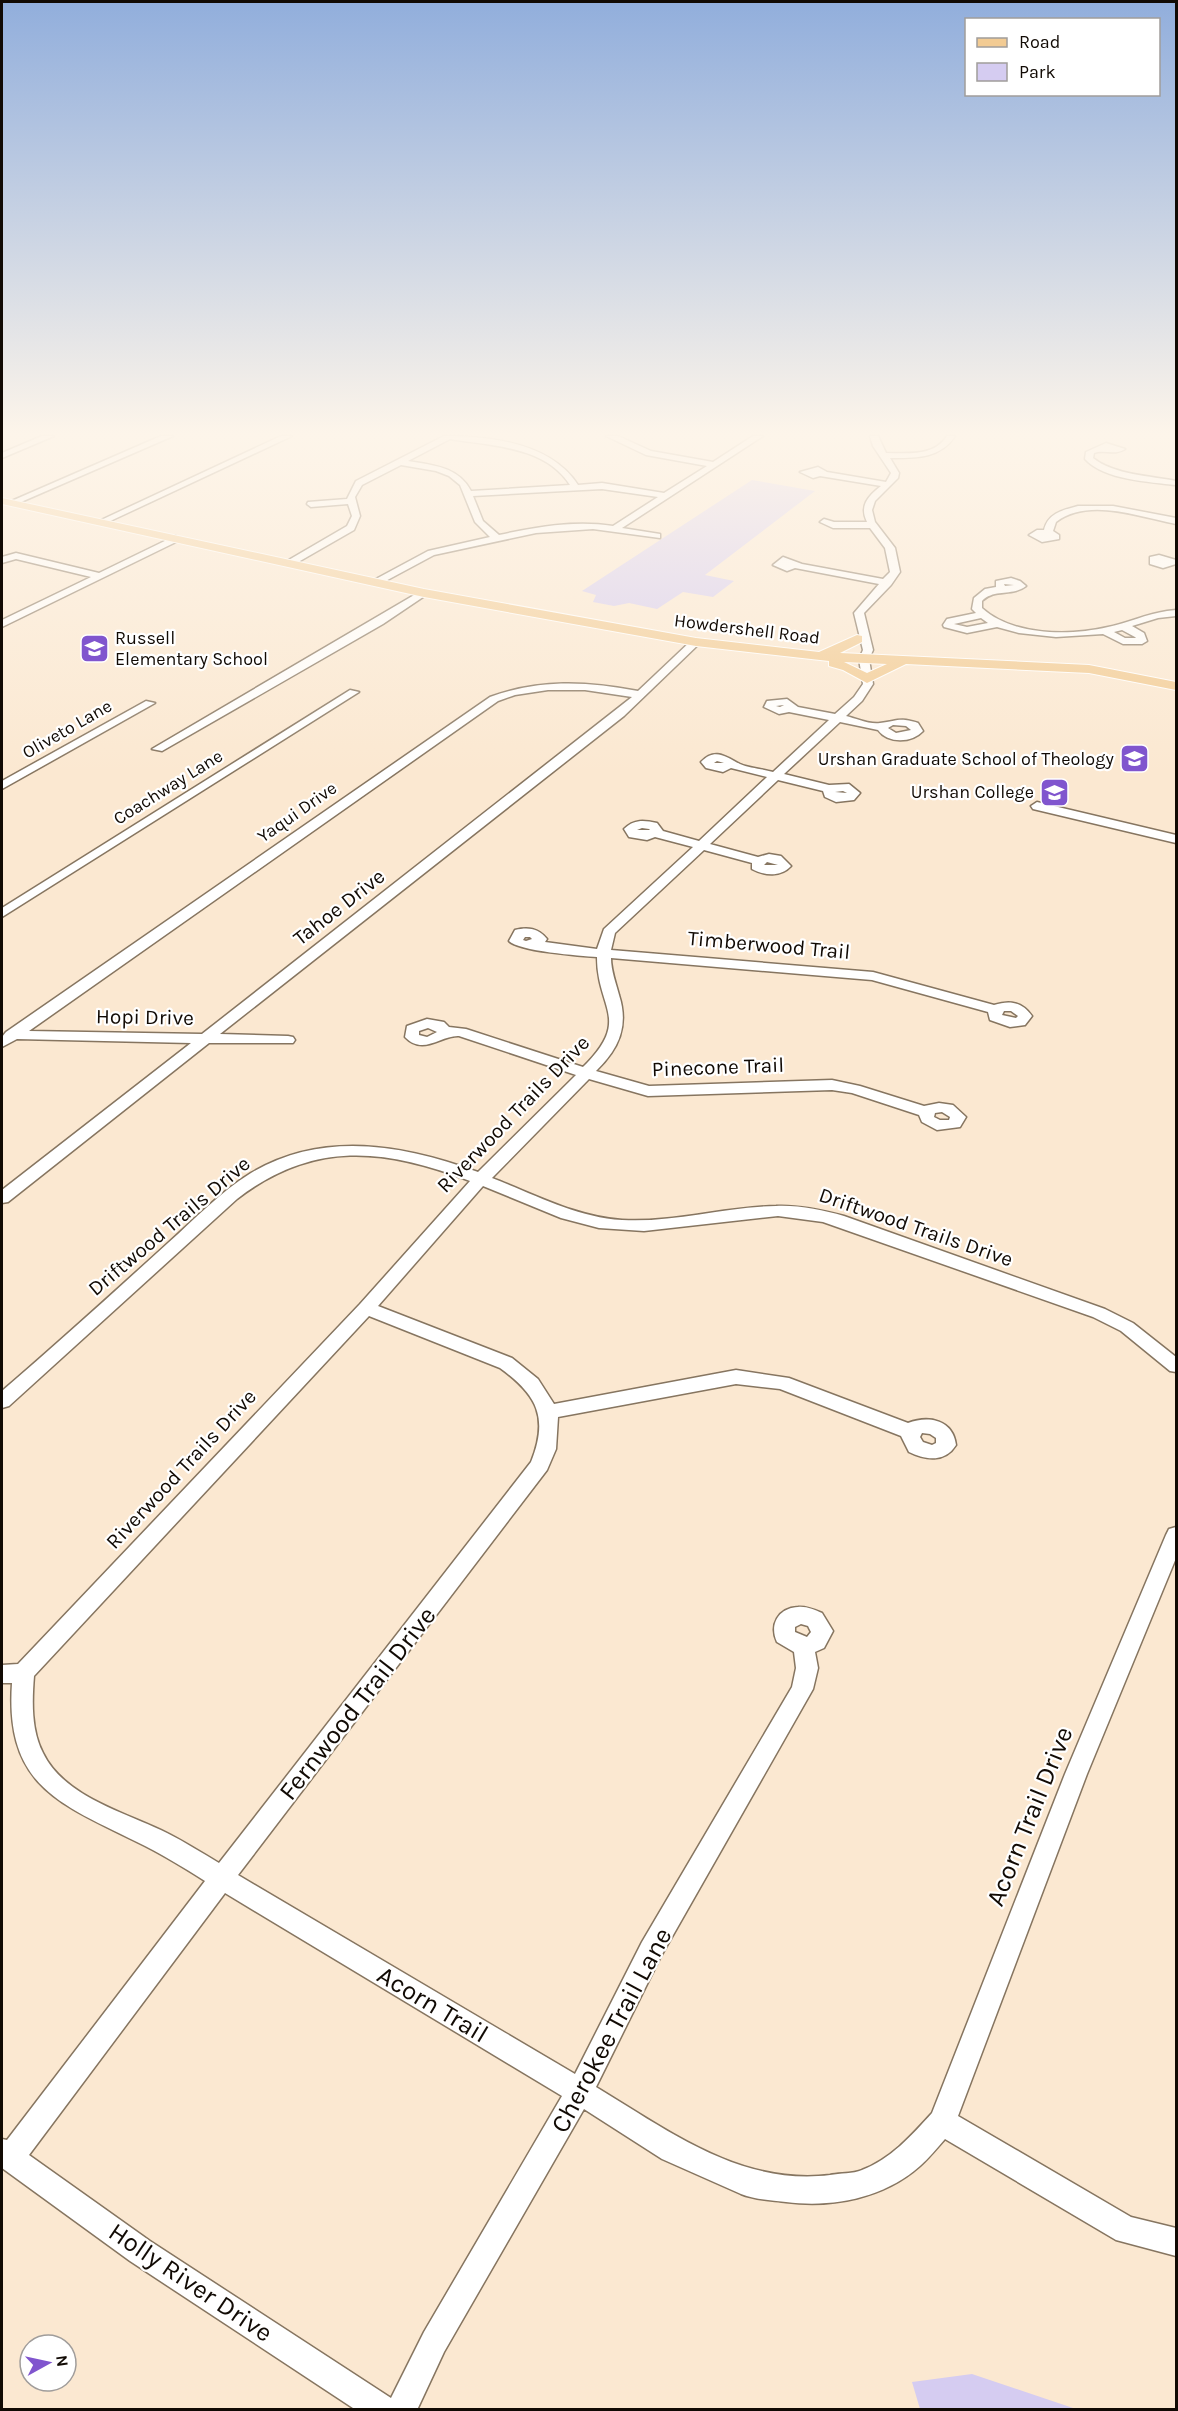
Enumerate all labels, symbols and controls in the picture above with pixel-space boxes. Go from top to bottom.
legend [965,18,1160,96]
text: Road [1019,31,1060,53]
text: Park [1019,61,1056,83]
street label: Howdershell Road [673,609,821,649]
place label: Russell Elementary School [115,627,268,670]
school or university icon: Russell Elementary School [78,632,110,664]
street label: Oliveto Lane [18,695,116,763]
school or university icon: Urshan Graduate School of Theology [1119,743,1151,775]
street label: Coachway Lane [109,745,227,829]
place label: Urshan Graduate School of Theology [818,748,1115,770]
school or university icon: Urshan College [1039,776,1071,808]
street label: Yaqui Drive [253,777,341,847]
place label: Urshan College [911,781,1034,803]
street label: Tahoe Drive [289,864,389,950]
street label: Timberwood Trail [687,926,851,964]
street label: Hopi Drive [96,1004,194,1030]
street label: Riverwood Trails Drive [432,1030,594,1198]
street label: Pinecone Trail [651,1053,785,1081]
street label: Driftwood Trails Drive [83,1151,255,1301]
street label: Driftwood Trails Drive [816,1182,1016,1272]
street label: Riverwood Trails Drive [101,1384,261,1554]
street label: Fernwood Trail Drive [272,1600,443,1806]
street label: Acorn Trail Drive [979,1722,1080,1910]
street label: Cherokee Trail Lane [544,1922,679,2138]
street label: Acorn Trail [372,1959,494,2050]
street label: Holly River Drive [103,2216,278,2349]
north arrow [18,2333,78,2393]
text: N [52,2354,73,2368]

